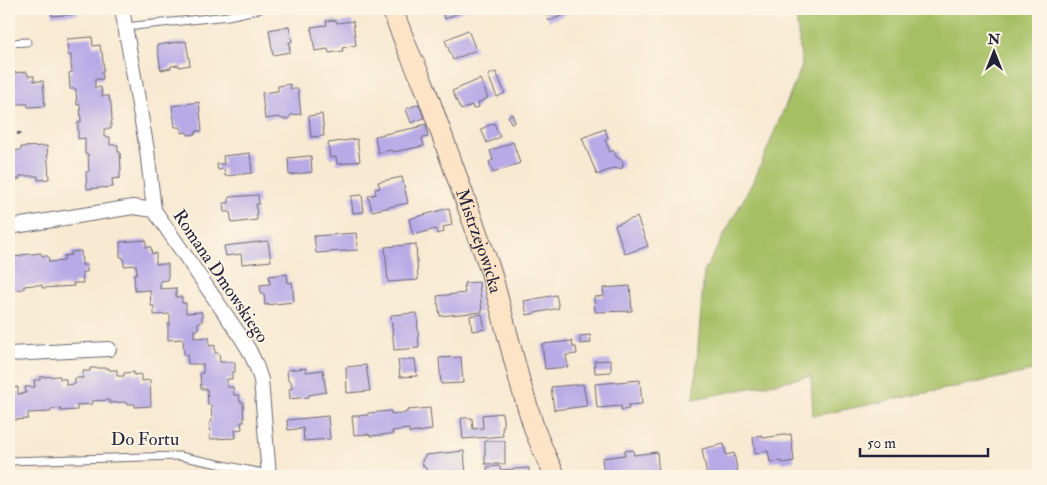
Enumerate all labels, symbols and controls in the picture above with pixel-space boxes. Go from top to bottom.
north arrow [970,28,1020,78]
text: N [987,31,1001,48]
street label: Mistrzejowicka [450,186,507,296]
street label: Romana Dmowskiego [167,205,274,348]
scale bar [860,425,987,457]
street label: Do Fortu [111,428,179,451]
text: 50 m [867,434,896,453]

